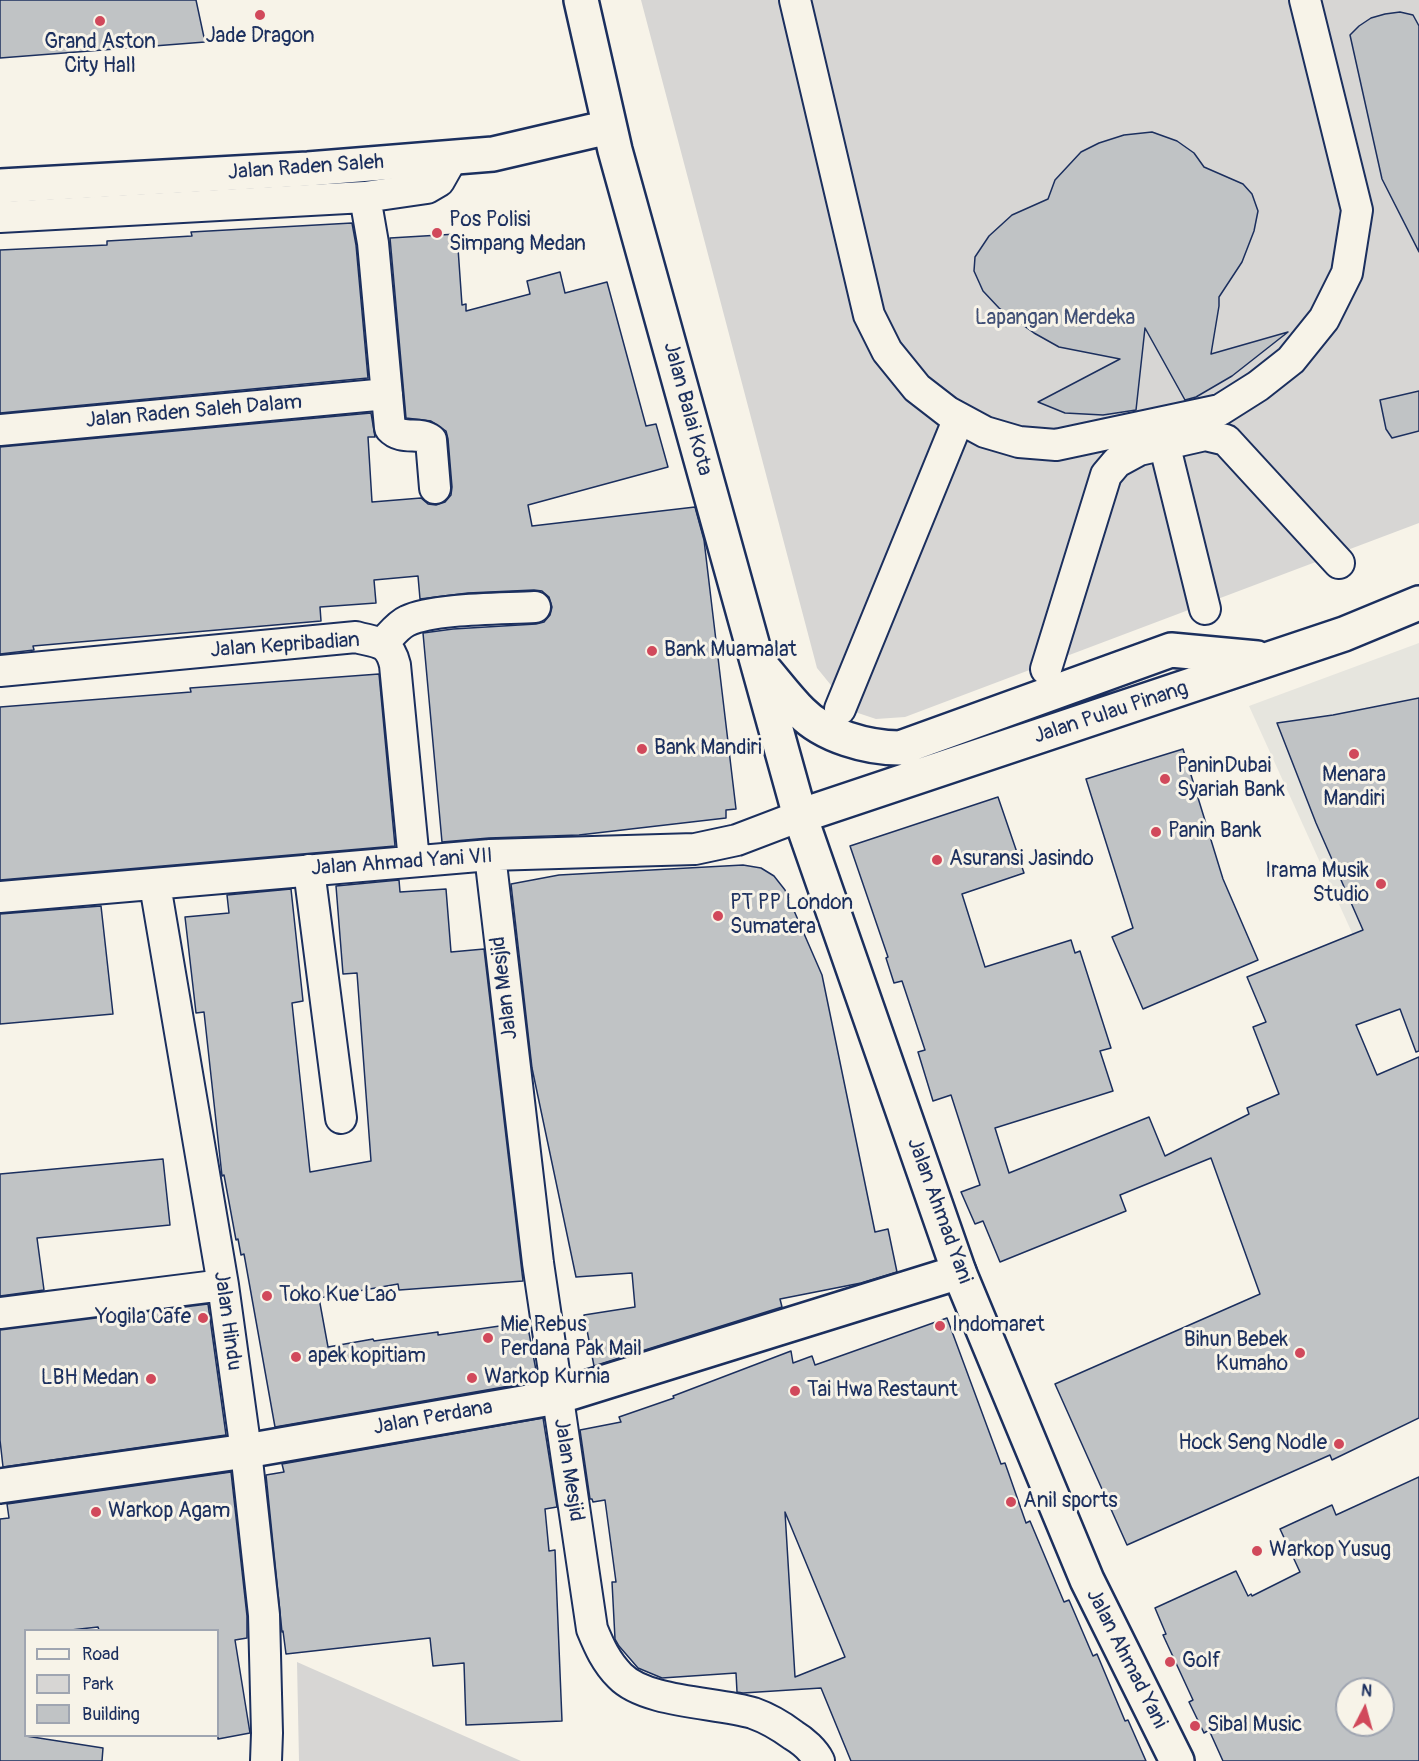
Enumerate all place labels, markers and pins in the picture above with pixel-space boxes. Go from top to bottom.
marker: Jade Dragon [253,8,267,22]
marker: Grand Aston City Hall [93,14,107,28]
place label: Jade Dragon [205,24,315,50]
place label: Grand Aston City Hall [44,30,156,80]
place label: Pos Polisi Simpang Medan [449,208,586,258]
marker: Pos Polisi Simpang Medan [430,226,444,240]
place label: Bank Muamalat [664,638,797,664]
marker: Bank Muamalat [645,644,659,658]
place label: Bank Mandiri [654,736,762,762]
marker: Bank Mandiri [635,742,649,756]
marker: Menara Mandiri [1347,747,1361,761]
place label: PaninDubai Syariah Bank [1177,754,1285,804]
place label: Menara Mandiri [1322,763,1386,813]
marker: PaninDubai Syariah Bank [1158,772,1172,786]
place label: Panin Bank [1168,819,1261,845]
marker: Panin Bank [1149,825,1163,839]
place label: Asuransi Jasindo [949,847,1094,873]
marker: Asuransi Jasindo [930,853,944,867]
place label: Irama Musik Studio [1265,859,1369,909]
marker: Irama Musik Studio [1374,877,1388,891]
place label: PT PP London Sumatera [730,891,853,941]
marker: PT PP London Sumatera [711,909,725,923]
place label: Toko Kue Lao [279,1283,397,1309]
marker: Toko Kue Lao [260,1289,274,1303]
place label: Yogila Cafe [95,1305,191,1331]
marker: Yogila Cafe [196,1311,210,1325]
place label: Mie Rebus Perdana Pak Mail [500,1313,642,1363]
place label: Indomaret [952,1313,1045,1339]
marker: Indomaret [933,1319,947,1333]
place label: Bihun Bebek Kumaho [1184,1328,1288,1378]
marker: Mie Rebus Perdana Pak Mail [481,1331,495,1345]
place label: apek kopitiam [308,1344,426,1370]
marker: Bihun Bebek Kumaho [1293,1346,1307,1360]
marker: apek kopitiam [289,1350,303,1364]
place label: Warkop Kurnia [484,1365,610,1391]
place label: LBH Medan [41,1366,139,1392]
marker: Warkop Kurnia [465,1371,479,1385]
marker: LBH Medan [144,1372,158,1386]
place label: Tai Hwa Restaunt [807,1378,958,1404]
marker: Tai Hwa Restaunt [788,1384,802,1398]
place label: Hock Seng Nodle [1178,1431,1327,1457]
marker: Hock Seng Nodle [1332,1437,1346,1451]
place label: Anil sports [1023,1489,1118,1515]
marker: Anil sports [1004,1495,1018,1509]
place label: Warkop Agam [108,1499,231,1525]
marker: Warkop Agam [89,1505,103,1519]
place label: Warkop Yusug [1269,1538,1391,1564]
marker: Warkop Yusug [1250,1544,1264,1558]
place label: Golf [1182,1649,1221,1675]
marker: Golf [1163,1655,1177,1669]
place label: Sibal Music [1207,1713,1302,1739]
marker: Sibal Music [1188,1719,1202,1733]

